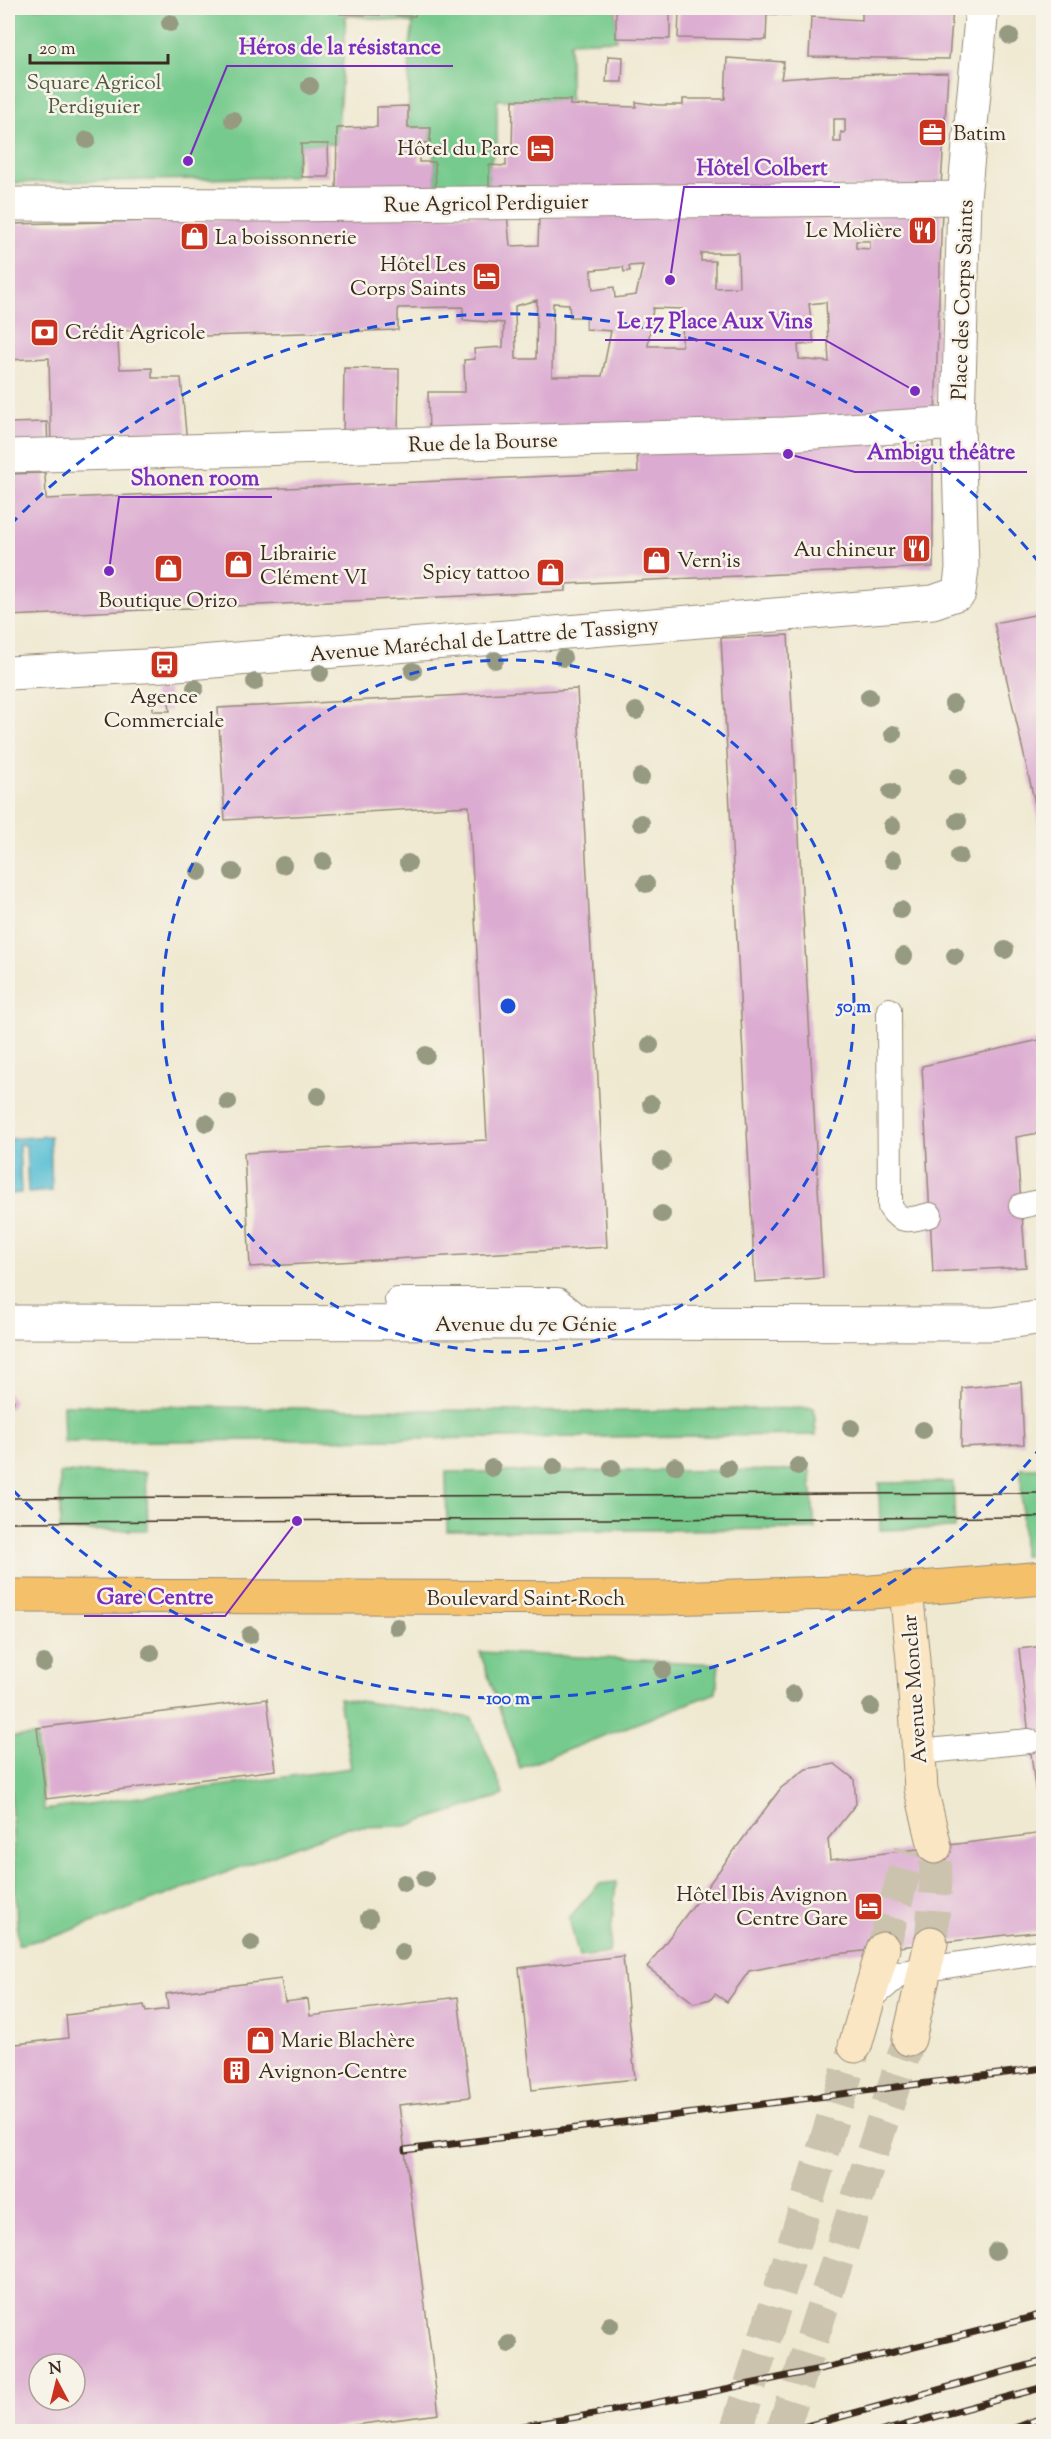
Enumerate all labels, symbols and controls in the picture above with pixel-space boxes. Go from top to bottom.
callout: Héros de la résistance [227,26,453,66]
scale bar [30,27,168,65]
text: Héros de la résistance [239,33,441,65]
text: 20 m [39,37,76,63]
park label: Square Agricol Perdiguier [26,69,162,123]
office icon: Batim [916,117,948,149]
place label: Batim [953,120,1006,150]
hotel icon: Hôtel du Parc [524,132,556,164]
place label: Hôtel du Parc [397,135,519,165]
callout: Hôtel Colbert [684,147,840,187]
text: Hôtel Colbert [696,154,828,186]
street label: Rue Agricol Perdiguier [383,188,589,222]
street label: Place des Corps Saints [946,199,982,401]
restaurant icon: Le Molière [907,214,939,246]
place label: Le Molière [806,217,902,247]
shop icon: La boissonnerie [178,221,210,253]
place label: La boissonnerie [215,224,357,254]
place label: Hôtel Les Corps Saints [350,251,466,305]
hotel icon: Hôtel Les Corps Saints [471,260,503,292]
callout: Le 17 Place Aux Vins [605,300,825,340]
text: Le 17 Place Aux Vins [617,307,813,339]
bank icon: Crédit Agricole [28,316,60,348]
place label: Crédit Agricole [65,319,206,349]
street label: Rue de la Bourse [408,426,558,462]
callout: Ambigu théâtre [855,432,1027,472]
text: Ambigu théâtre [867,438,1015,470]
callout: Shonen room [119,457,272,497]
text: Shonen room [130,464,260,496]
restaurant icon: Au chineur [901,533,933,565]
place label: Au chineur [793,536,896,566]
place label: Librairie Clément VI [260,540,367,594]
shop icon: Vern’is [640,544,672,576]
place label: Vern’is [677,547,740,577]
shop icon: Librairie Clément VI [223,549,255,581]
shop icon: Boutique Orizo [152,553,184,585]
shop icon: Spicy tattoo [535,556,567,588]
place label: Spicy tattoo [422,559,530,589]
place label: Boutique Orizo [99,587,237,617]
street label: Avenue Maréchal de Lattre de Tassigny [308,611,661,671]
bus stop icon: Agence Commerciale [148,649,180,681]
place label: Agence Commerciale [104,683,224,737]
text: 50 m [835,995,871,1021]
centre of rings [498,996,518,1016]
street label: Avenue du 7e Génie [435,1311,617,1341]
callout: Gare Centre [84,1576,225,1616]
text: Gare Centre [96,1583,214,1615]
street label: Boulevard Saint-Roch [427,1585,625,1615]
street label: Avenue Monclar [896,1613,936,1765]
text: 100 m [486,1687,530,1713]
place label: Hôtel Ibis Avignon Centre Gare [676,1881,848,1935]
hotel icon: Hôtel Ibis Avignon Centre Gare [853,1890,885,1922]
shop icon: Marie Blachère [244,2024,276,2056]
place label: Marie Blachère [281,2027,415,2057]
building icon: Avignon-Centre [221,2055,253,2087]
place label: Avignon-Centre [258,2058,407,2088]
north arrow [27,2352,87,2412]
text: N [48,2357,63,2382]

